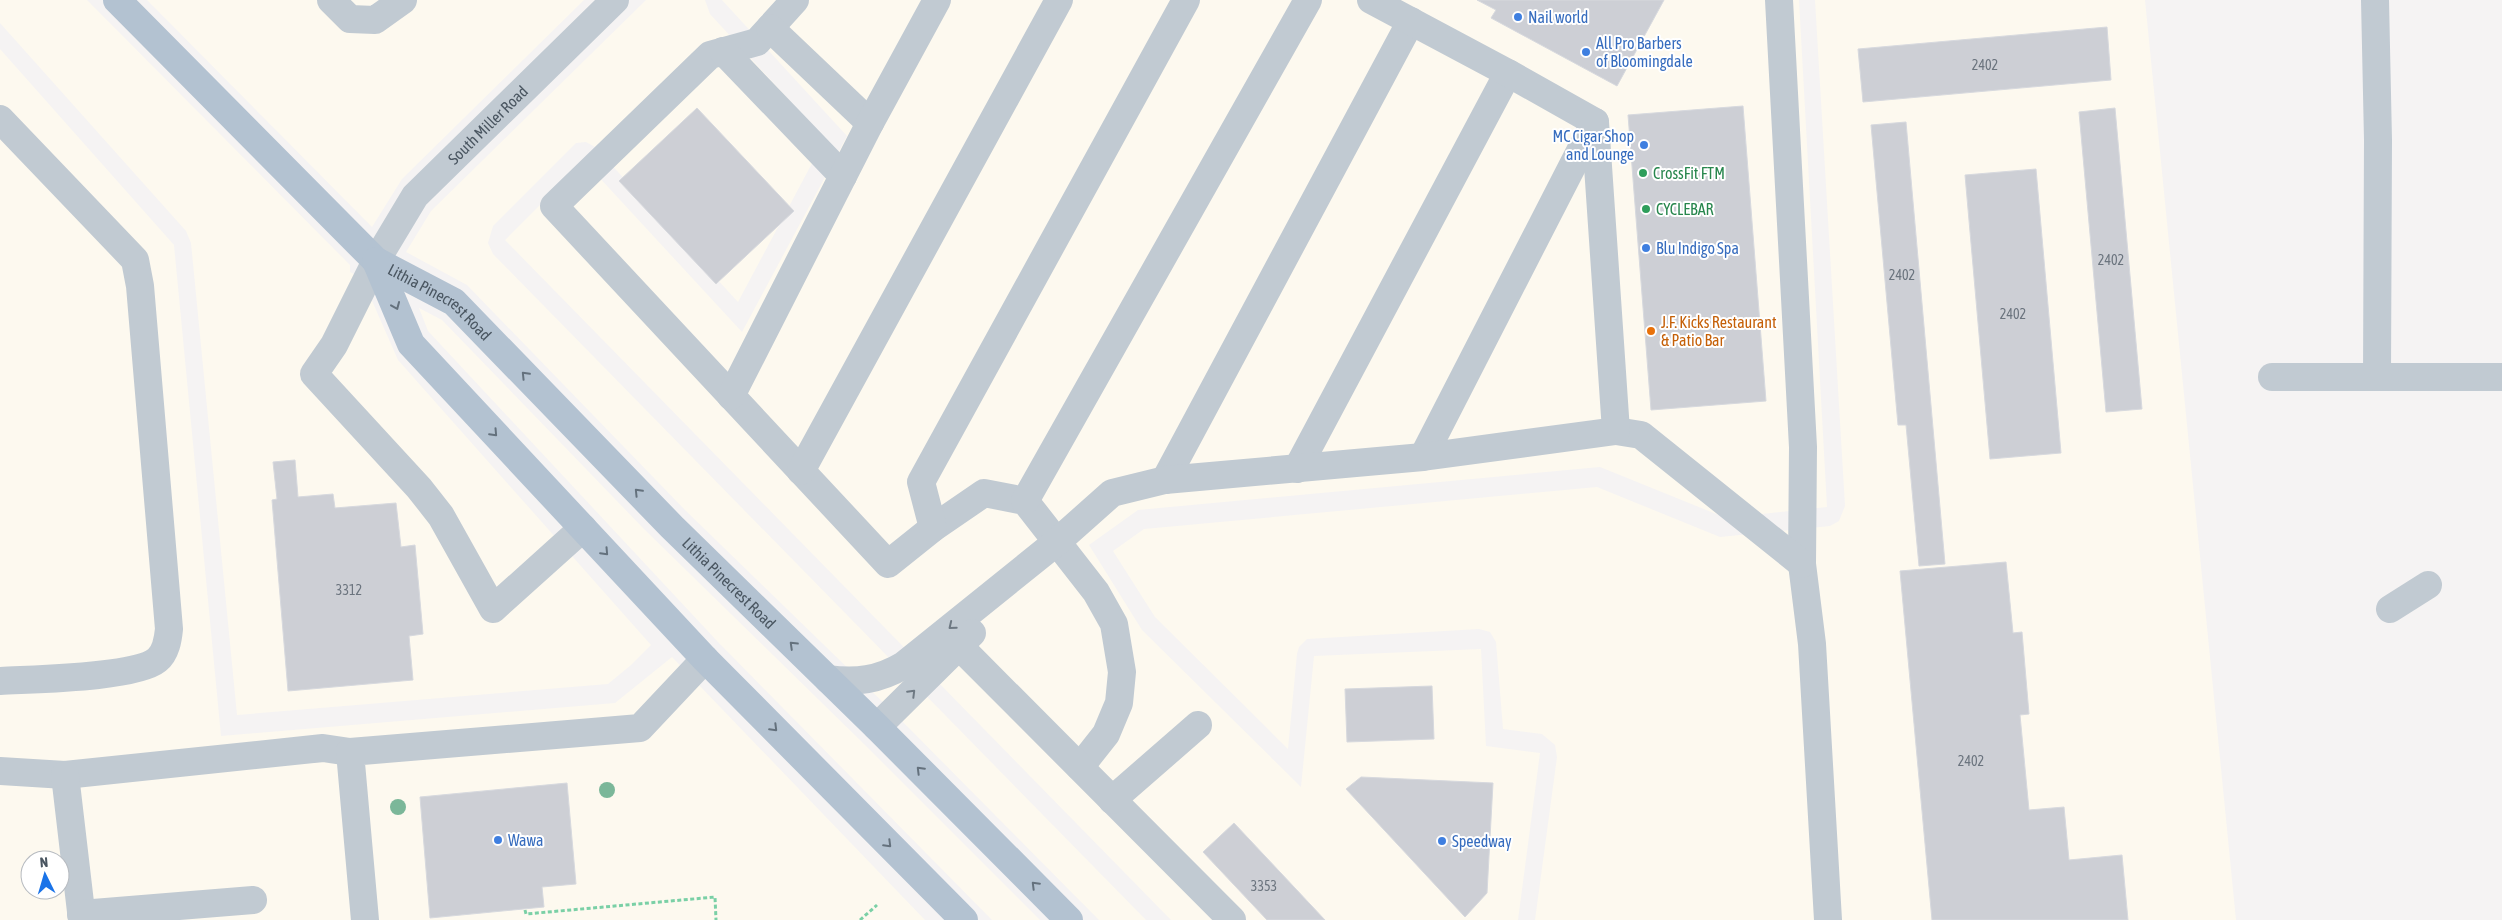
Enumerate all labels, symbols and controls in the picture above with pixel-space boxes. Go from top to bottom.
place label: Nail world [1528,8,1588,26]
marker: Nail world [1512,11,1524,23]
place label: All Pro Barbers of Bloomingdale [1596,34,1693,71]
marker: All Pro Barbers of Bloomingdale [1580,46,1592,58]
house number: 2402 [1972,57,1998,73]
street label: South Miller Road [444,82,531,168]
place label: MC Cigar Shop and Lounge [1553,127,1634,164]
marker: MC Cigar Shop and Lounge [1638,139,1650,151]
place label: CrossFit FTM [1653,164,1725,182]
marker: CrossFit FTM [1637,167,1649,179]
place label: CYCLEBAR [1656,200,1713,218]
marker: CYCLEBAR [1640,203,1652,215]
place label: Blu Indigo Spa [1656,239,1739,258]
marker: Blu Indigo Spa [1640,242,1652,254]
house number: 2402 [2098,252,2124,268]
street label: Lithia Pinecrest Road [385,260,495,344]
house number: 2402 [1889,267,1915,283]
one-way arrow [389,301,400,310]
house number: 2402 [2000,306,2026,322]
place label: J.F. Kicks Restaurant & Patio Bar [1661,313,1777,349]
marker: J.F. Kicks Restaurant & Patio Bar [1645,325,1657,337]
one-way arrow [522,372,531,381]
one-way arrow [488,427,497,436]
one-way arrow [635,489,644,498]
street label: Lithia Pinecrest Road [679,533,779,632]
one-way arrow [599,546,608,555]
house number: 3312 [336,582,362,598]
one-way arrow [948,620,957,629]
one-way arrow [790,642,799,651]
one-way arrow [906,690,915,699]
one-way arrow [768,722,777,731]
house number: 2402 [1958,753,1984,769]
one-way arrow [917,767,926,776]
place label: Wawa [508,831,543,849]
place label: Speedway [1452,832,1512,851]
marker: Wawa [492,834,504,846]
marker: Speedway [1436,835,1448,847]
one-way arrow [883,838,892,847]
north arrow [20,850,70,900]
text: N [39,854,49,870]
house number: 3353 [1251,878,1277,894]
one-way arrow [1032,882,1041,891]

